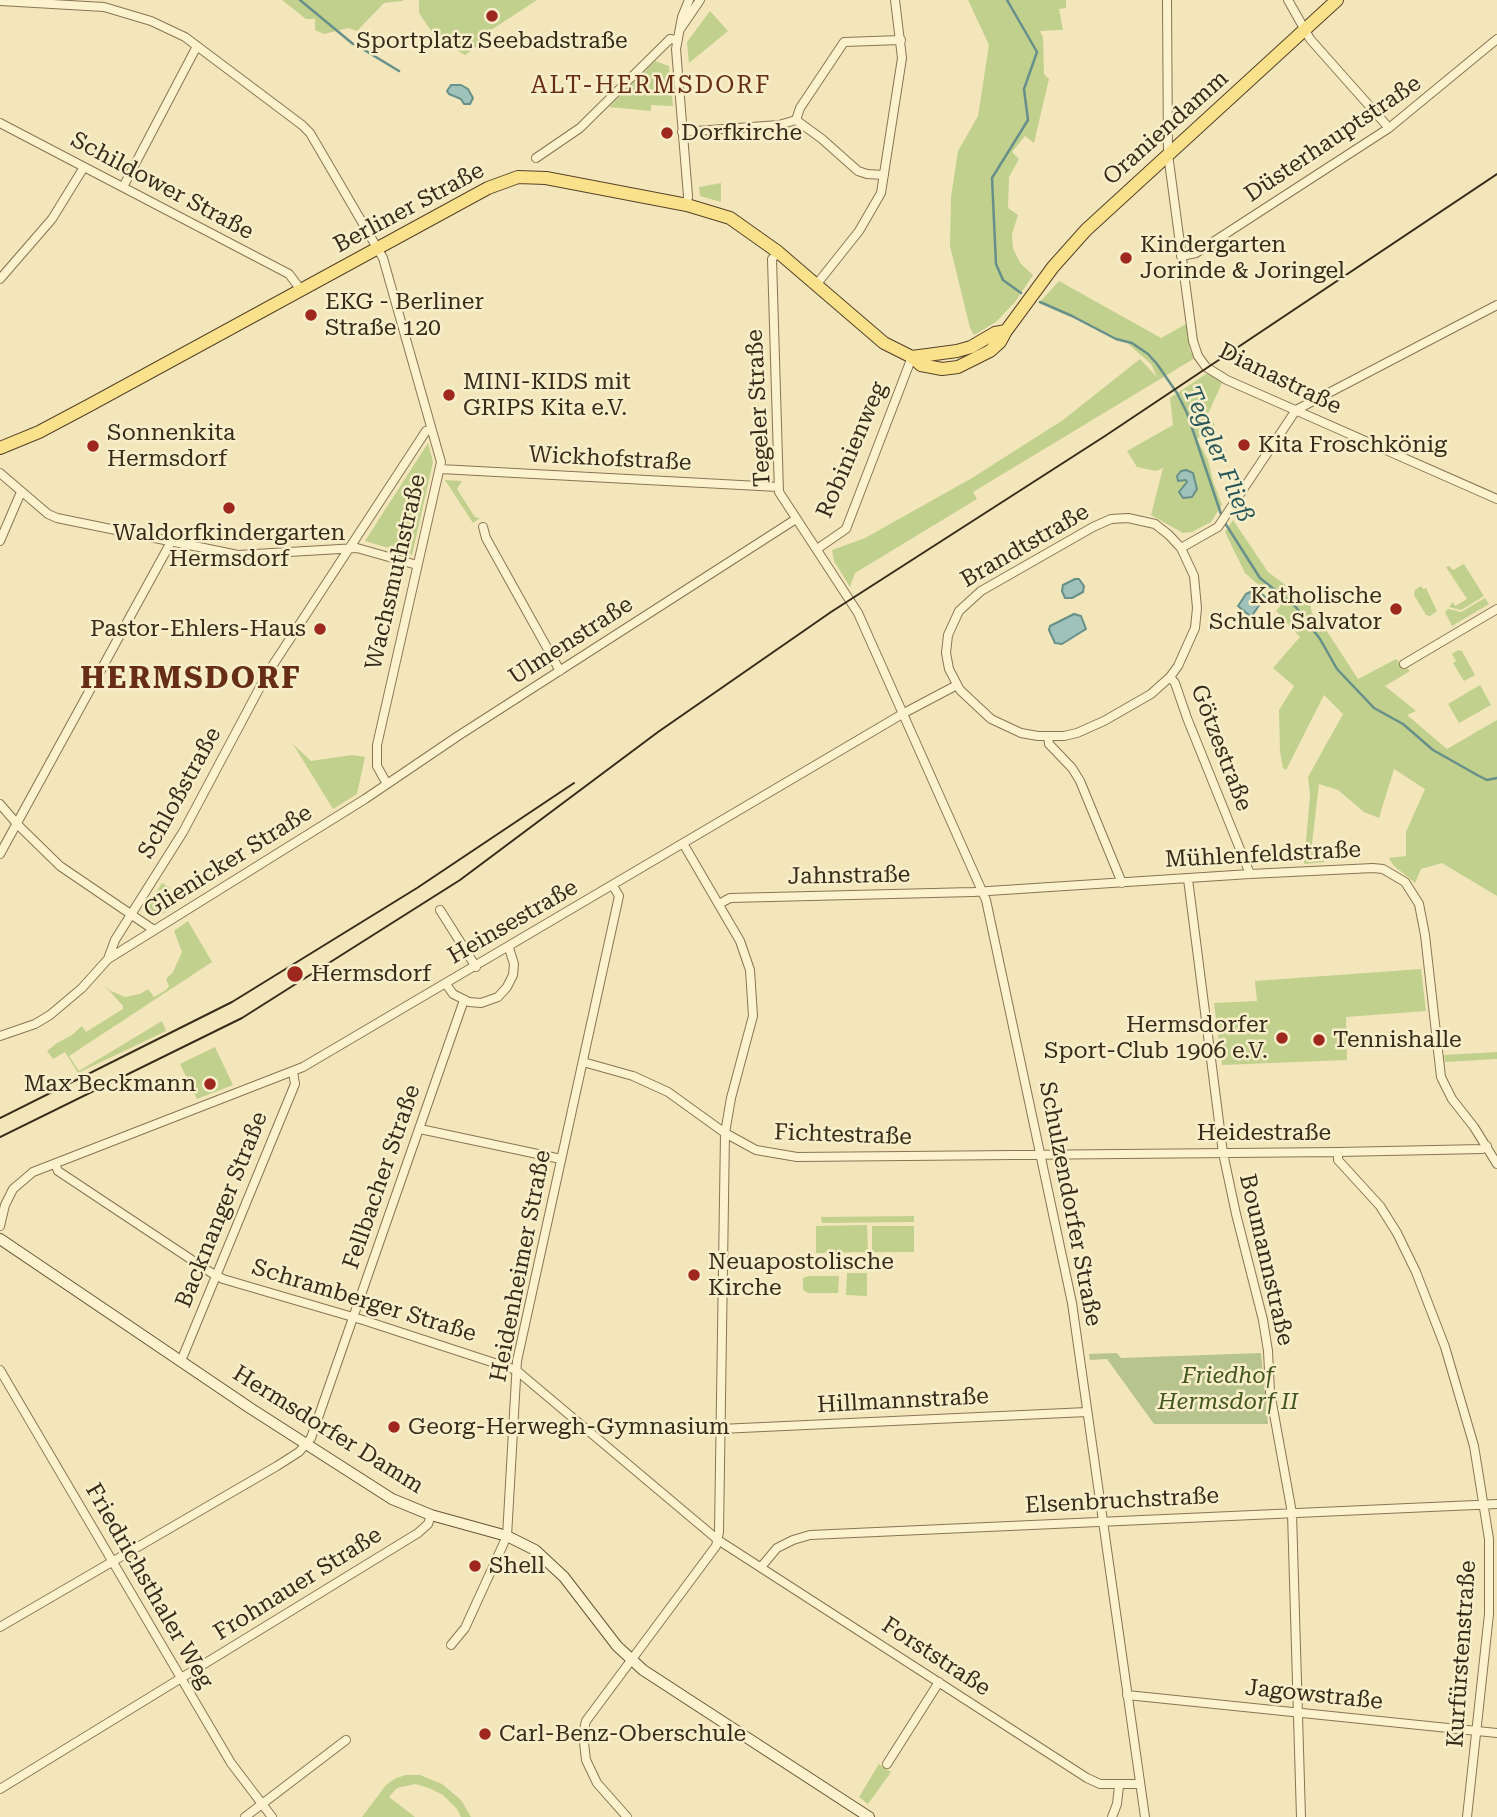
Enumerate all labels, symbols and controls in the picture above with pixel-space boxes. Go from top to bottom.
marker: Sportplatz Seebadstraße [484,8,500,24]
place label: Sportplatz Seebadstraße [356,27,628,55]
street label: Oraniendamm [1098,65,1234,191]
street label: Düsterhauptstraße [1240,70,1426,208]
district label: ALT-HERMSDORF [532,72,770,100]
place label: Dorfkirche [681,119,802,147]
marker: Dorfkirche [659,125,675,141]
street label: Schildower Straße [66,126,258,246]
street label: Berliner Straße [329,157,489,259]
place label: Kindergarten Jorinde & Joringel [1140,231,1345,285]
marker: Kindergarten Jorinde & Joringel [1118,250,1134,266]
place label: EKG - Berliner Straße 120 [325,288,484,342]
marker: EKG - Berliner Straße 120 [303,307,319,323]
street label: Tegeler Straße [741,329,777,487]
street label: Dianastraße [1214,337,1346,421]
place label: MINI-KIDS mit GRIPS Kita e.V. [463,368,631,422]
street label: Robinienweg [811,378,893,522]
water label: Tegeler Fließ [1176,382,1260,526]
marker: MINI-KIDS mit GRIPS Kita e.V. [441,387,457,403]
place label: Sonnenkita Hermsdorf [107,419,235,473]
place label: Kita Froschkönig [1258,431,1447,459]
marker: Kita Froschkönig [1236,437,1252,453]
marker: Sonnenkita Hermsdorf [85,438,101,454]
street label: Wickhofstraße [528,441,692,477]
street label: Wachsmuthstraße [360,471,432,673]
street label: Brandtstraße [956,498,1094,594]
marker: Waldorfkindergarten Hermsdorf [221,500,237,516]
place label: Waldorfkindergarten Hermsdorf [113,519,345,573]
place label: Katholische Schule Salvator [1209,582,1382,636]
street label: Ulmenstraße [504,591,638,691]
marker: Katholische Schule Salvator [1388,601,1404,617]
place label: Pastor-Ehlers-Haus [90,615,306,643]
marker: Pastor-Ehlers-Haus [312,621,328,637]
district label: HERMSDORF [81,661,301,697]
street label: Götzestraße [1184,681,1258,815]
street label: Schloßstraße [133,723,227,863]
street label: Glienicker Straße [139,799,317,925]
street label: Mühlenfeldstraße [1164,836,1362,874]
street label: Jahnstraße [787,861,911,891]
street label: Heinsestraße [443,874,583,970]
place label: Hermsdorf [311,960,431,988]
marker: Hermsdorf [285,964,305,984]
place label: Hermsdorfer Sport-Club 1906 e.V. [1044,1011,1268,1065]
place label: Tennishalle [1333,1026,1462,1054]
marker: Hermsdorfer Sport-Club 1906 e.V. [1274,1030,1290,1046]
marker: Tennishalle [1311,1032,1327,1048]
place label: Max Beckmann [24,1070,196,1098]
marker: Max Beckmann [202,1076,218,1092]
street label: Schulzendorfer Straße [1033,1079,1107,1329]
street label: Fellbacher Straße [337,1081,427,1273]
street label: Backnanger Straße [170,1108,274,1312]
street label: Fichtestraße [774,1119,912,1151]
street label: Heidestraße [1197,1119,1331,1147]
street label: Heidenheimer Straße [485,1148,557,1384]
street label: Boumannstraße [1233,1172,1299,1348]
place label: Neuapostolische Kirche [708,1248,894,1302]
street label: Schramberger Straße [248,1254,480,1348]
marker: Neuapostolische Kirche [686,1267,702,1283]
street label: Hermsdorfer Damm [227,1360,429,1500]
park label: Friedhof Hermsdorf II [1158,1362,1298,1416]
street label: Hillmannstraße [816,1383,990,1419]
place label: Georg-Herwegh-Gymnasium [408,1413,730,1441]
marker: Georg-Herwegh-Gymnasium [386,1419,402,1435]
street label: Friedrichsthaler Weg [79,1479,219,1693]
street label: Elsenbruchstraße [1024,1482,1220,1520]
street label: Frohnauer Straße [209,1521,387,1647]
place label: Shell [489,1552,545,1580]
marker: Shell [467,1558,483,1574]
street label: Kurfürstenstraße [1442,1559,1482,1749]
street label: Forststraße [876,1612,996,1702]
street label: Jagowstraße [1244,1674,1384,1716]
place label: Carl-Benz-Oberschule [499,1720,746,1748]
marker: Carl-Benz-Oberschule [477,1726,493,1742]

